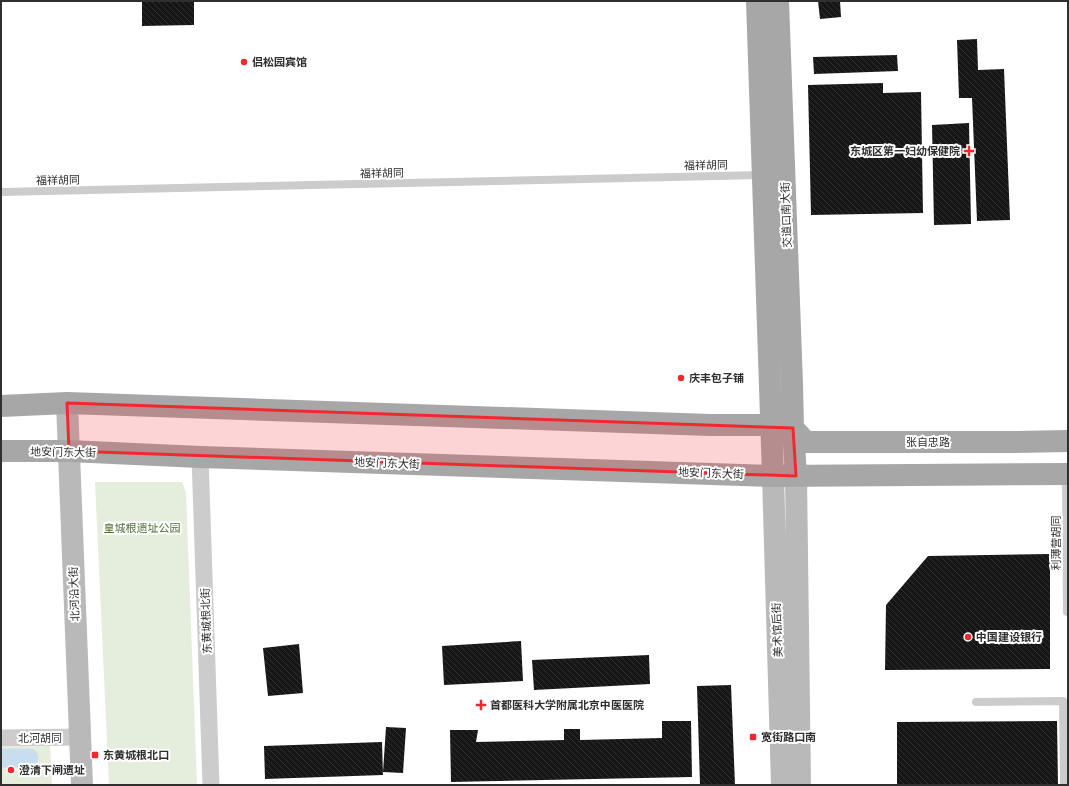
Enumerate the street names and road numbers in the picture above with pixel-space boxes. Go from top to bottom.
street label: 福祥胡同 [684,158,728,171]
street label: 福祥胡同 [360,166,404,179]
street label: 福祥胡同 [36,173,80,186]
street label: 交道口南大街 [778,182,793,248]
street label: 张自忠路 [906,435,950,448]
street label: 地安门东大街 [30,444,96,459]
street label: 地安门东大街 [354,455,420,470]
street label: 地安门东大街 [678,465,744,480]
street label: 利薄营胡同 [1049,516,1062,571]
street label: 北河沿大街 [66,566,81,622]
street label: 东黄城根北街 [198,588,213,654]
street label: 美术馆后街 [769,602,784,658]
street label: 北河胡同 [18,731,62,744]

